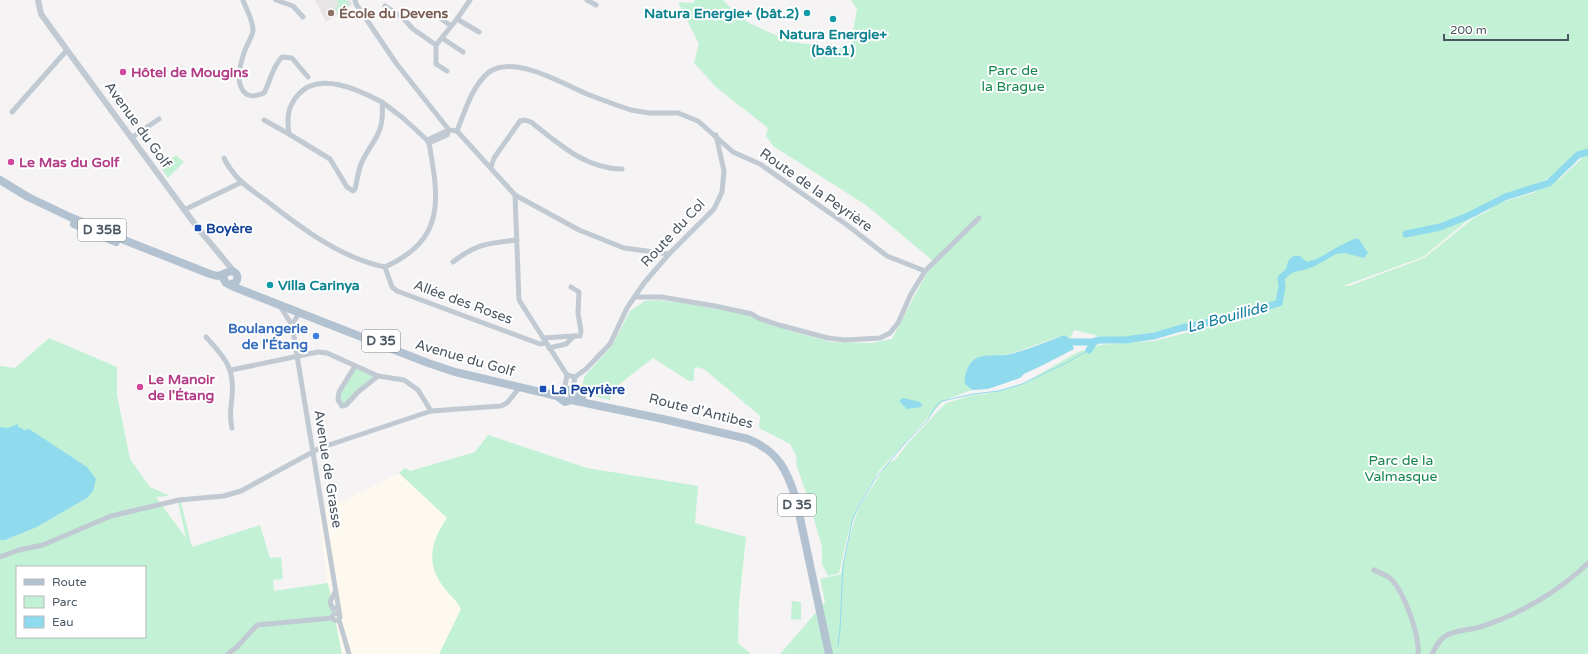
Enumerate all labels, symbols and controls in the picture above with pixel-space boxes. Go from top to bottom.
place label: École du Devens [339,5,449,22]
place label: Natura Energie+ (bât.2) [644,5,799,22]
marker: École du Devens [326,8,336,18]
marker: Natura Energie+ (bât.2) [802,8,812,18]
marker: Natura Energie+ (bât.1) [828,14,838,24]
scale bar [1444,16,1568,42]
text: 200 m [1450,23,1487,37]
place label: Natura Energie+ (bât.1) [779,26,887,59]
park label: Parc de la Brague [981,62,1045,95]
place label: Hôtel de Mougins [131,64,249,81]
marker: Hôtel de Mougins [118,67,128,77]
street label: Avenue du Golf [101,78,175,172]
street label: Route de la Peyrière [756,145,876,235]
place label: Le Mas du Golf [19,154,120,171]
marker: Le Mas du Golf [6,157,16,167]
street label: Route du Col [637,196,709,270]
road number: D 35B [78,219,126,241]
place label: Boyère [206,220,253,237]
marker: Boyère [193,223,203,233]
street label: Allée des Roses [411,276,515,328]
place label: Villa Carinya [278,277,360,294]
marker: Villa Carinya [265,280,275,290]
water label: La Bouillide [1185,297,1271,336]
place label: Boulangerie de l'Étang [228,320,308,353]
road number: D 35 [362,330,400,352]
marker: Boulangerie de l'Étang [311,331,321,341]
street label: Avenue du Golf [413,336,517,381]
place label: Le Manoir de l'Étang [148,371,216,404]
place label: La Peyrière [551,381,625,398]
marker: Le Manoir de l'Étang [135,382,145,392]
marker: La Peyrière [538,384,548,394]
street label: Route d'Antibes [647,390,755,432]
street label: Avenue de Grasse [310,409,346,529]
park label: Parc de la Valmasque [1364,452,1438,485]
road number: D 35 [778,494,816,516]
legend [16,566,146,638]
text: Route [52,575,87,589]
text: Parc [52,595,77,609]
text: Eau [52,615,74,629]

